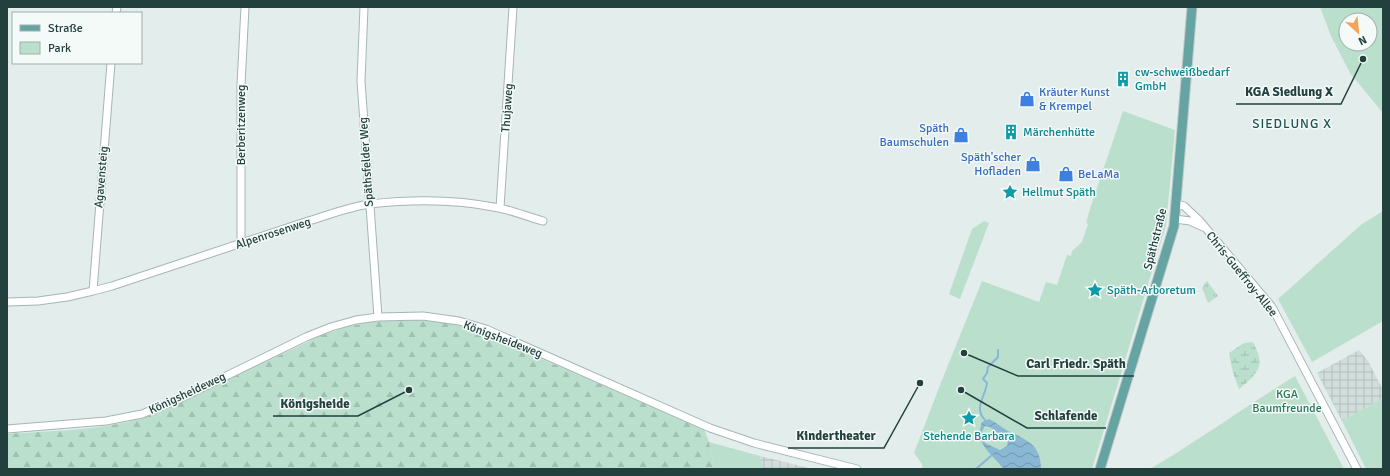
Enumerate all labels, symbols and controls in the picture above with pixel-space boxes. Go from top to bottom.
legend [12,12,142,64]
north arrow [1338,12,1378,52]
text: Straße [48,21,83,36]
text: N [1356,33,1369,48]
text: Park [48,41,71,56]
place label: cw-schweißbedarf GmbH [1135,65,1231,94]
building icon: cw-schweißbedarf GmbH [1114,70,1132,88]
callout: KGA Siedlung X [1236,79,1341,104]
street label: Thujaweg [498,83,517,133]
text: KGA Siedlung X [1245,84,1333,100]
street label: Berberitzenweg [234,85,249,165]
place label: Kräuter Kunst & Krempel [1039,85,1110,114]
shop icon: Kräuter Kunst & Krempel [1018,90,1036,108]
district label: SIEDLUNG X [1252,116,1332,132]
street label: Späthsfelder Weg [356,117,377,207]
place label: Späth Baumschulen [880,121,949,150]
building icon: Märchenhütte [1002,123,1020,141]
place label: Märchenhütte [1023,125,1095,140]
shop icon: Späth Baumschulen [952,126,970,144]
street label: Agavensteig [91,145,112,209]
place label: Späth'scher Hofladen [961,150,1022,179]
shop icon: Späth'scher Hofladen [1024,155,1042,173]
shop icon: BeLaMa [1057,165,1075,183]
place label: BeLaMa [1078,167,1119,182]
place icon: Hellmut Späth [1001,183,1019,201]
place label: Hellmut Späth [1022,185,1096,200]
street label: Späthstraße [1141,207,1170,272]
street label: Alpenrosenweg [233,214,313,253]
street label: Chris-Gueffroy-Allee [1203,229,1281,320]
place icon: Späth-Arboretum [1086,281,1104,299]
place label: Späth-Arboretum [1107,283,1196,298]
street label: Königsheideweg [461,318,544,361]
callout: Carl Friedr. Späth [1018,351,1134,376]
text: Carl Friedr. Späth [1026,356,1126,372]
street label: Königsheideweg [146,369,228,418]
park label: KGA Baumfreunde [1252,387,1322,416]
callout: Königsheide [273,391,358,416]
text: Königsheide [280,396,350,412]
callout: Schlafende [1027,403,1106,428]
text: Schlafende [1035,408,1098,424]
place icon: Stehende Barbara [960,409,978,427]
callout: Kindertheater [788,423,884,448]
text: Kindertheater [796,428,877,444]
place label: Stehende Barbara [923,429,1015,444]

